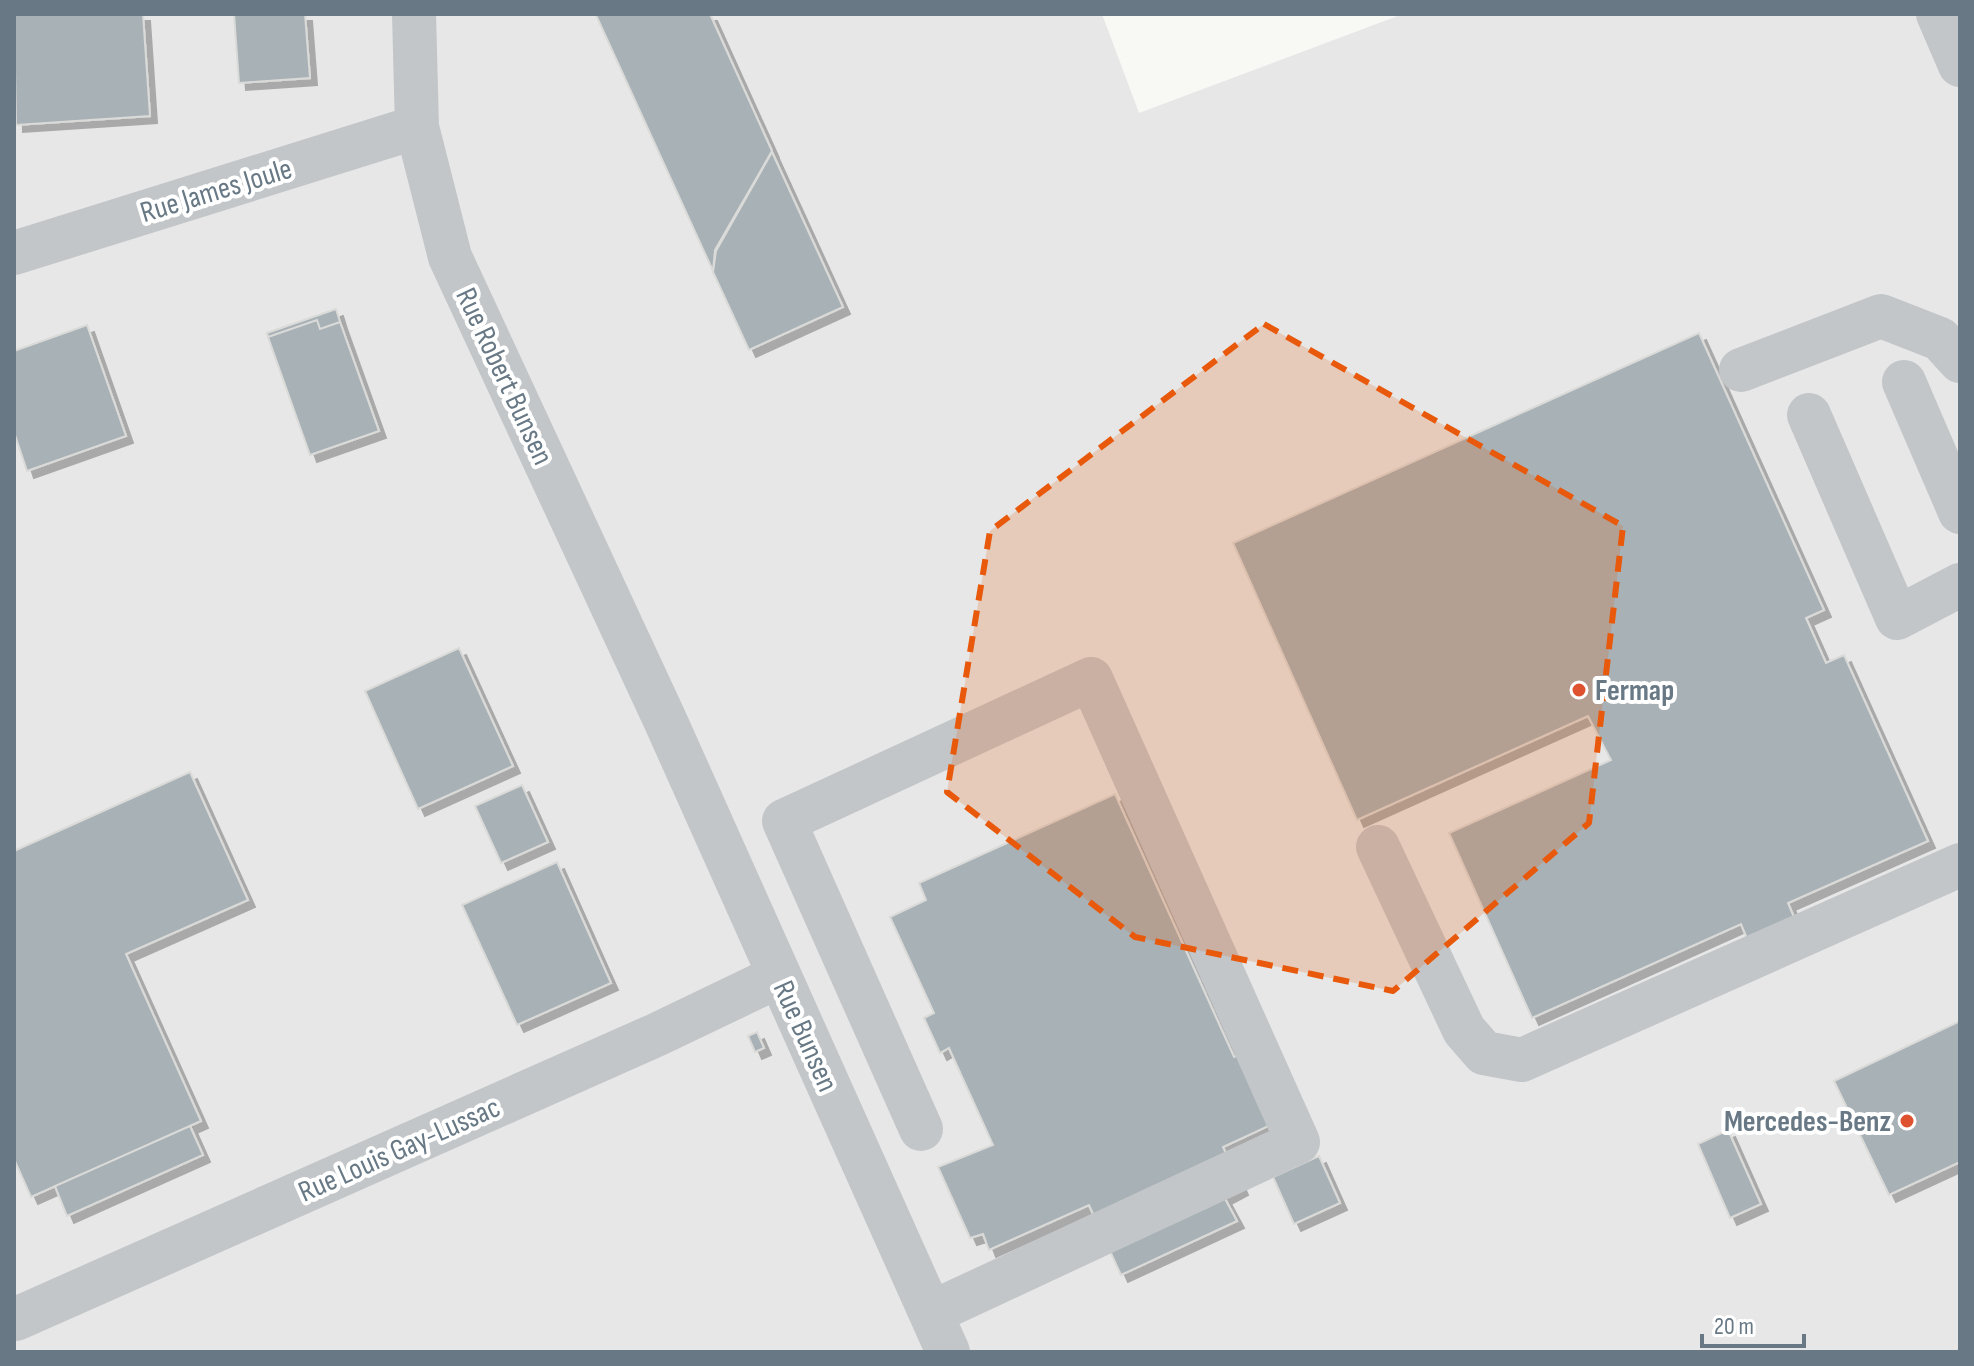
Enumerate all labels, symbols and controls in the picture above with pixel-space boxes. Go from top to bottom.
street label: Rue James Joule [136,151,296,231]
street label: Rue Robert Bunsen [447,282,561,471]
place label: Fermap [1595,673,1674,709]
marker: Fermap [1570,681,1588,699]
street label: Rue Bunsen [765,975,845,1097]
street label: Rue Louis Gay-Lussac [293,1089,506,1210]
place label: Mercedes-Benz [1724,1104,1891,1140]
marker: Mercedes-Benz [1898,1112,1916,1130]
scale bar [1702,1298,1804,1348]
text: 20 m [1714,1312,1754,1341]

